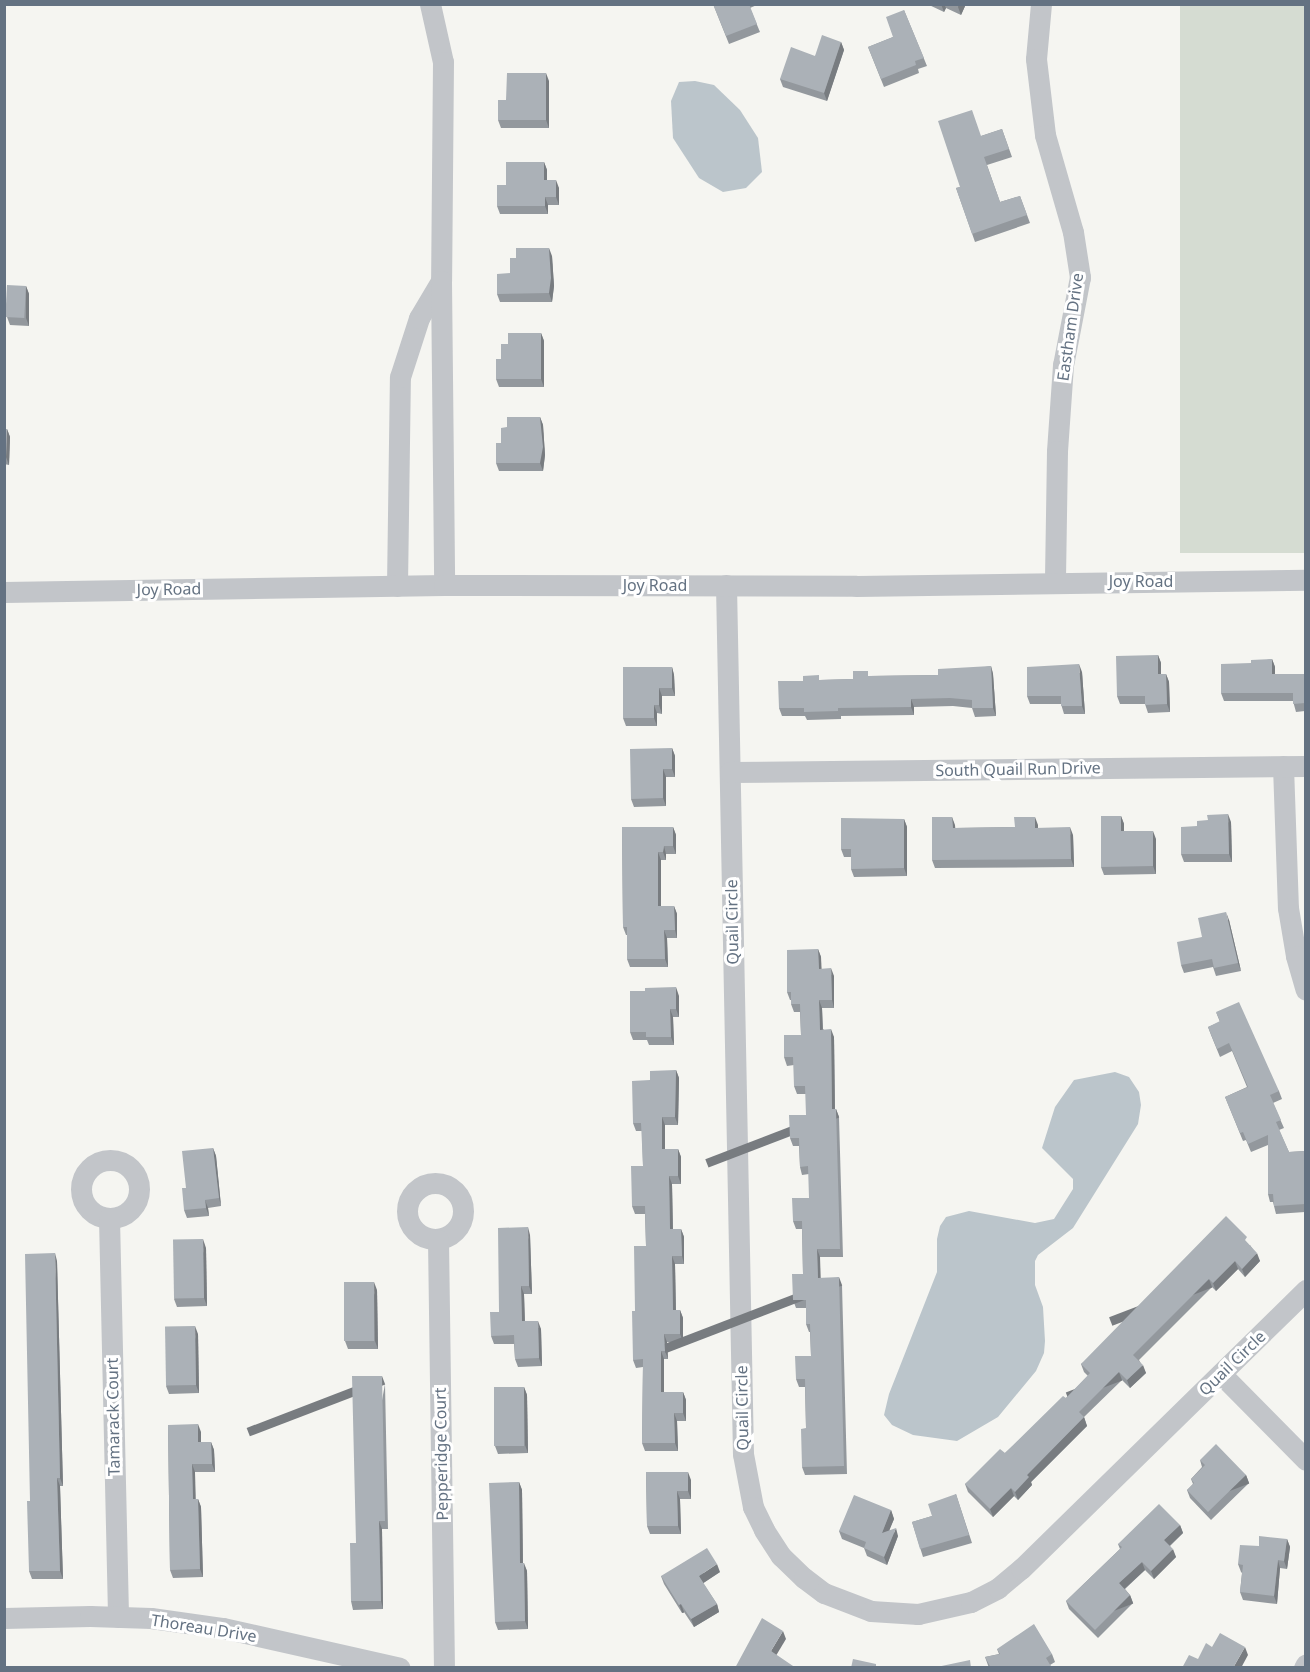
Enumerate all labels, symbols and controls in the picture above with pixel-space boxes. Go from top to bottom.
street label: Eastham Drive [1053,272,1087,382]
street label: Joy Road [1109,571,1173,591]
street label: Joy Road [623,575,687,595]
street label: Joy Road [137,579,201,599]
street label: South Quail Run Drive [935,758,1101,780]
street label: Quail Circle [722,879,742,965]
street label: Quail Circle [1195,1327,1269,1399]
street label: Tamarack Court [102,1358,124,1476]
street label: Quail Circle [732,1365,752,1451]
street label: Pepperidge Court [430,1387,452,1521]
street label: Thoreau Drive [150,1610,258,1646]

